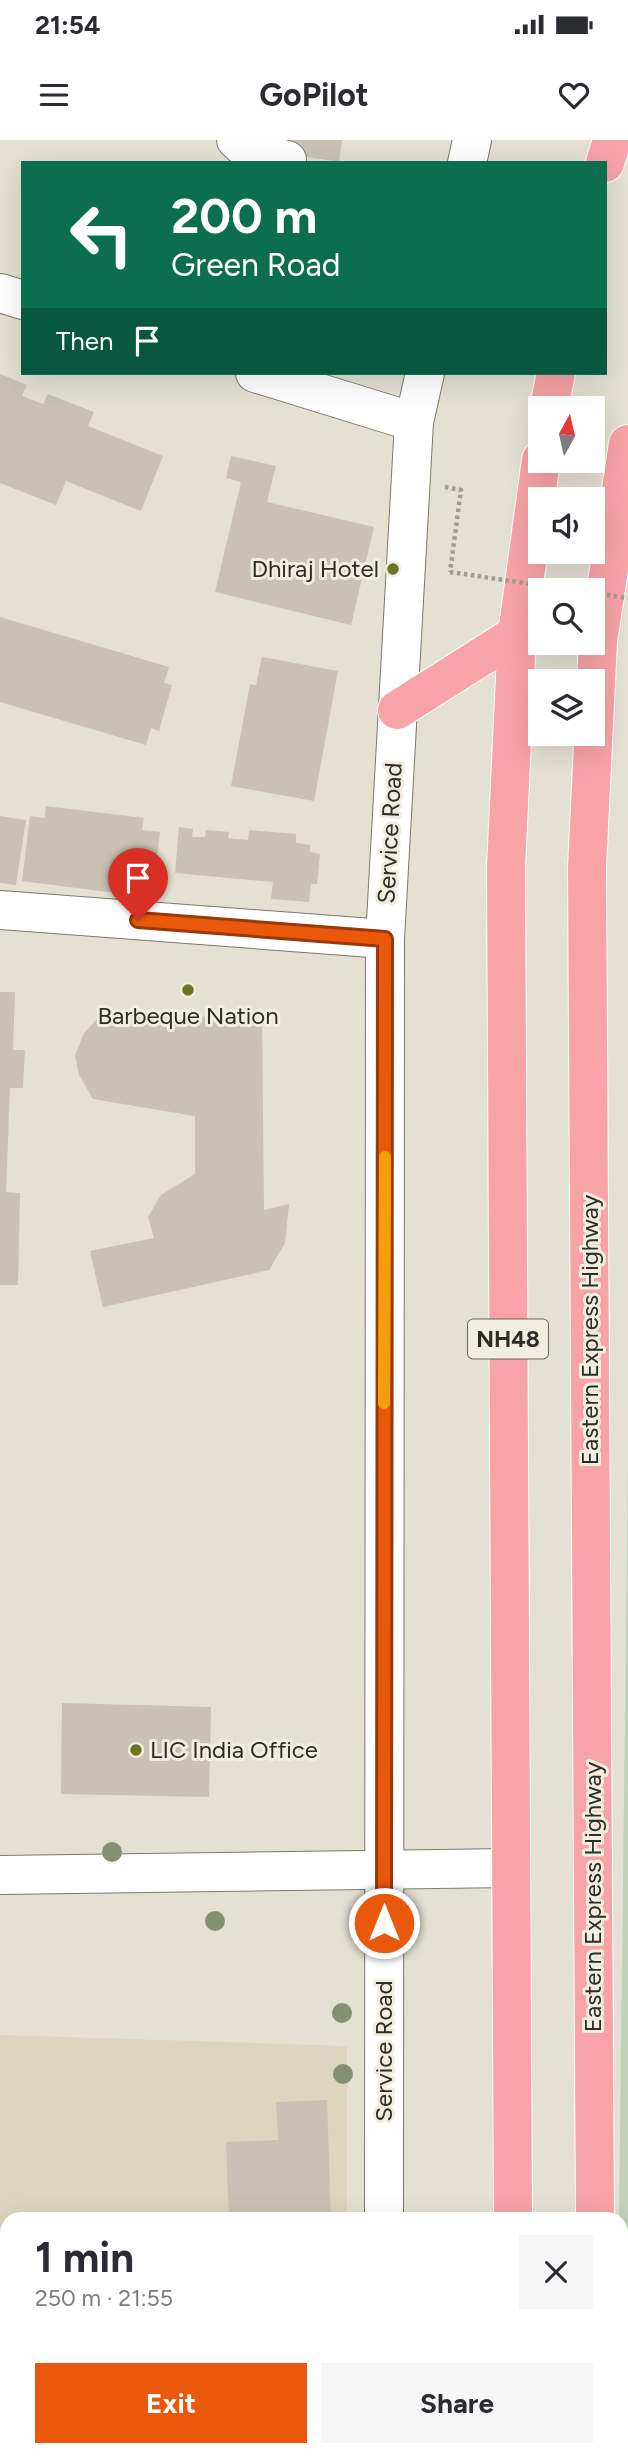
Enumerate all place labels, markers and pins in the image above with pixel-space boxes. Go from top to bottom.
place label: Dhiraj Hotel [251,554,379,583]
marker: Dhiraj Hotel [385,561,401,577]
pin [108,848,168,920]
marker: Barbeque Nation [180,982,196,998]
place label: Barbeque Nation [97,1001,279,1030]
place label: LIC India Office [150,1735,318,1764]
marker: LIC India Office [128,1742,144,1758]

